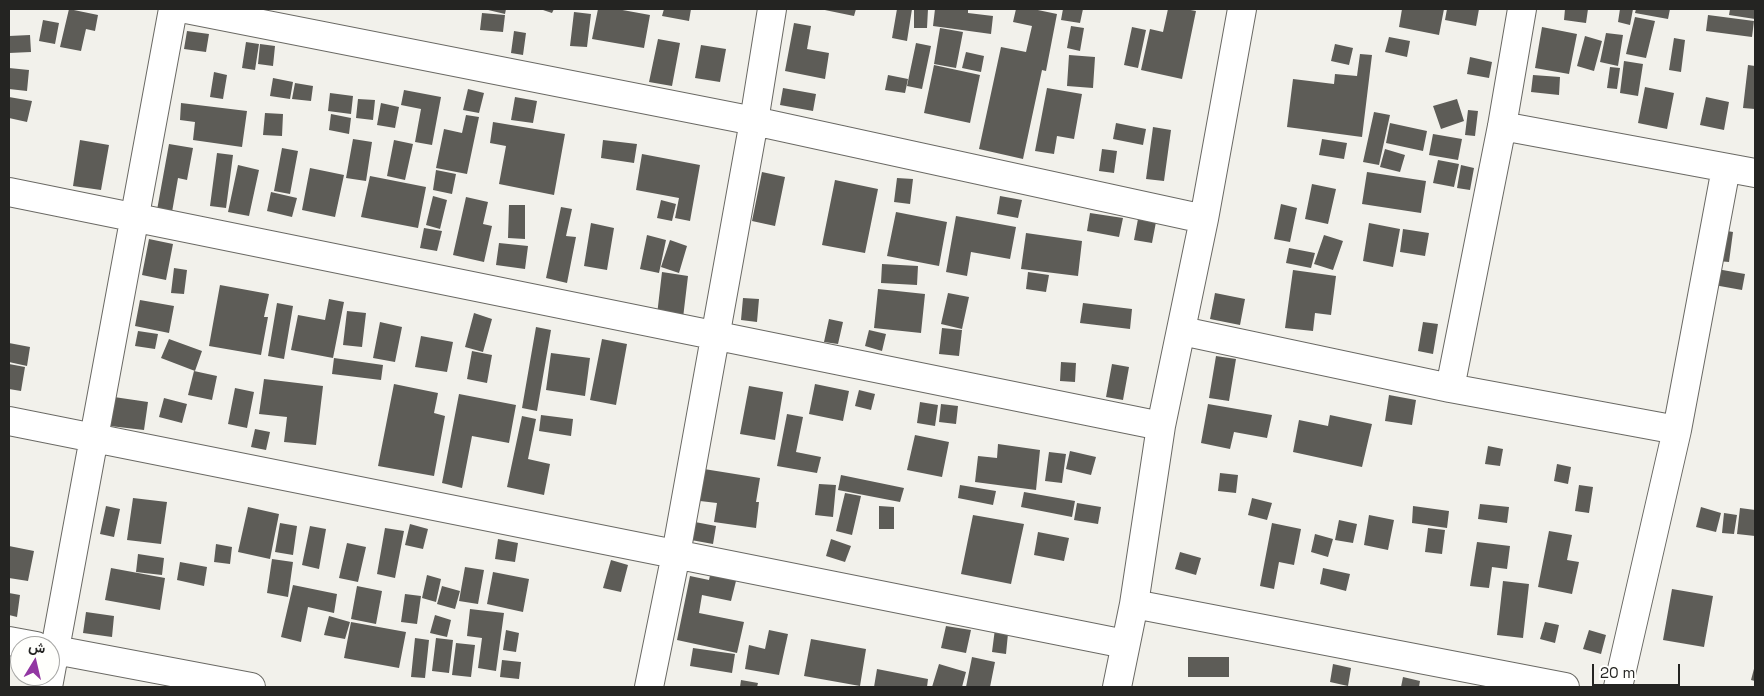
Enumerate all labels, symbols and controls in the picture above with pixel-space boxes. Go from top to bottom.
north arrow [10,636,60,686]
text: ش [27,637,47,657]
scale bar [1594,654,1682,686]
text: 20 m [1600,663,1635,682]

